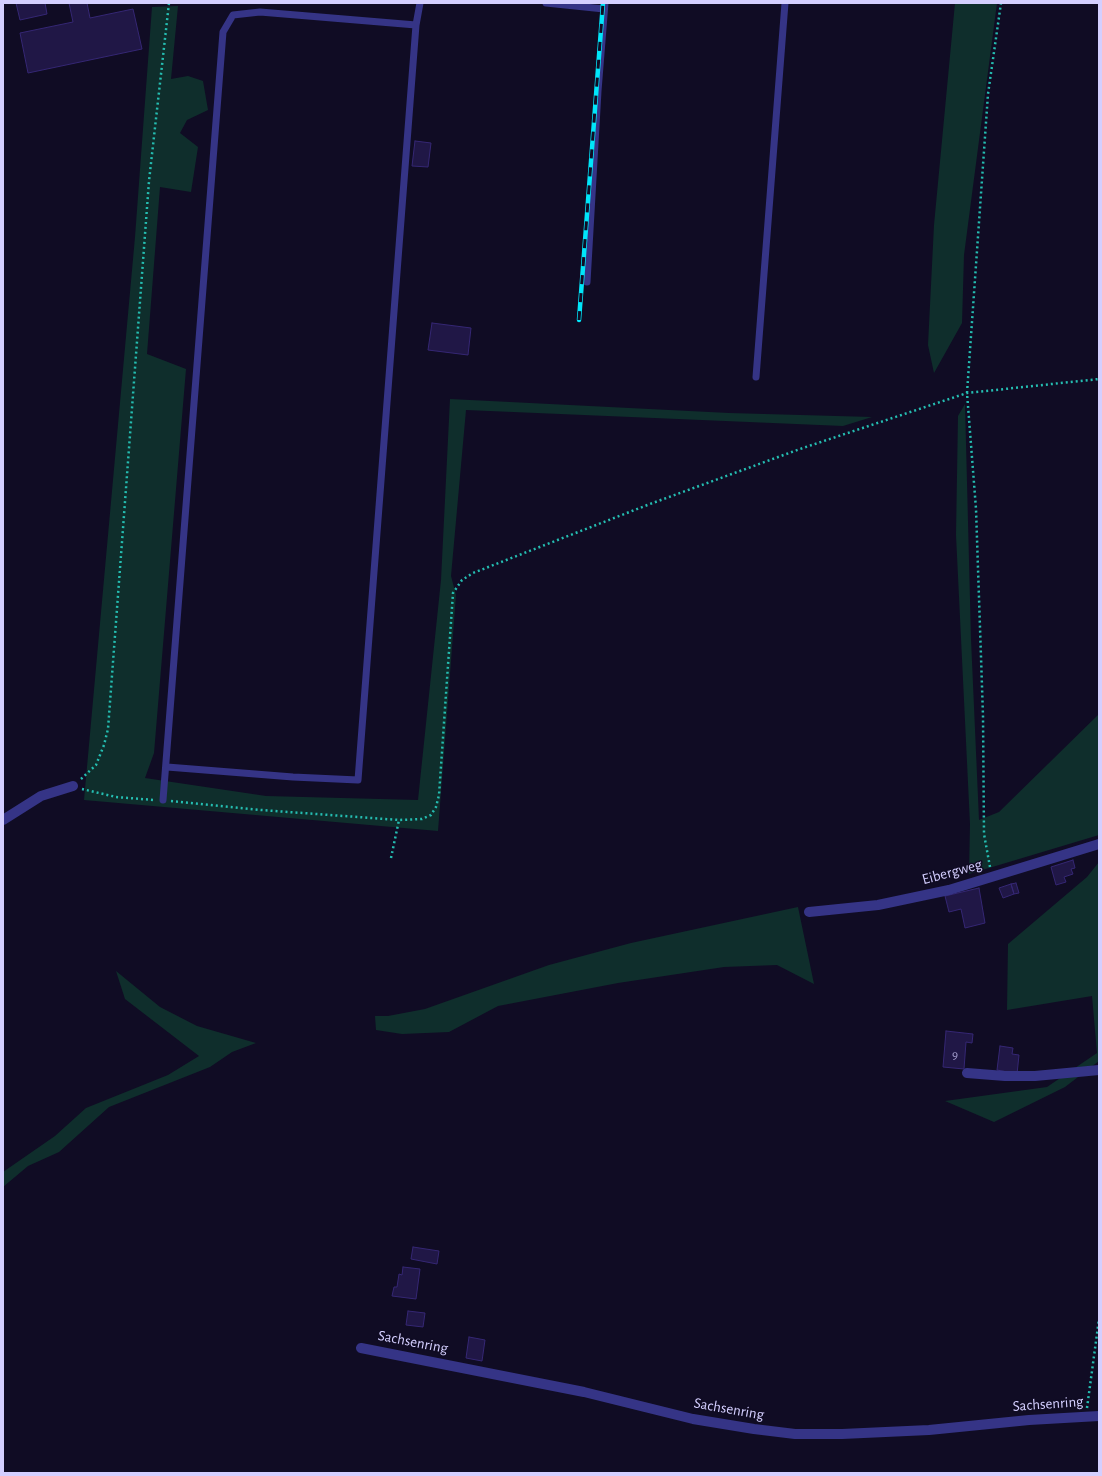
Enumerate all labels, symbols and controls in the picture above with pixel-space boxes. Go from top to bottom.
street label: Eibergweg [920,855,984,889]
house number: 9 [952,1047,958,1063]
street label: Sachsenring [377,1326,449,1358]
street label: Sachsenring [1012,1393,1084,1415]
street label: Sachsenring [693,1394,765,1424]

